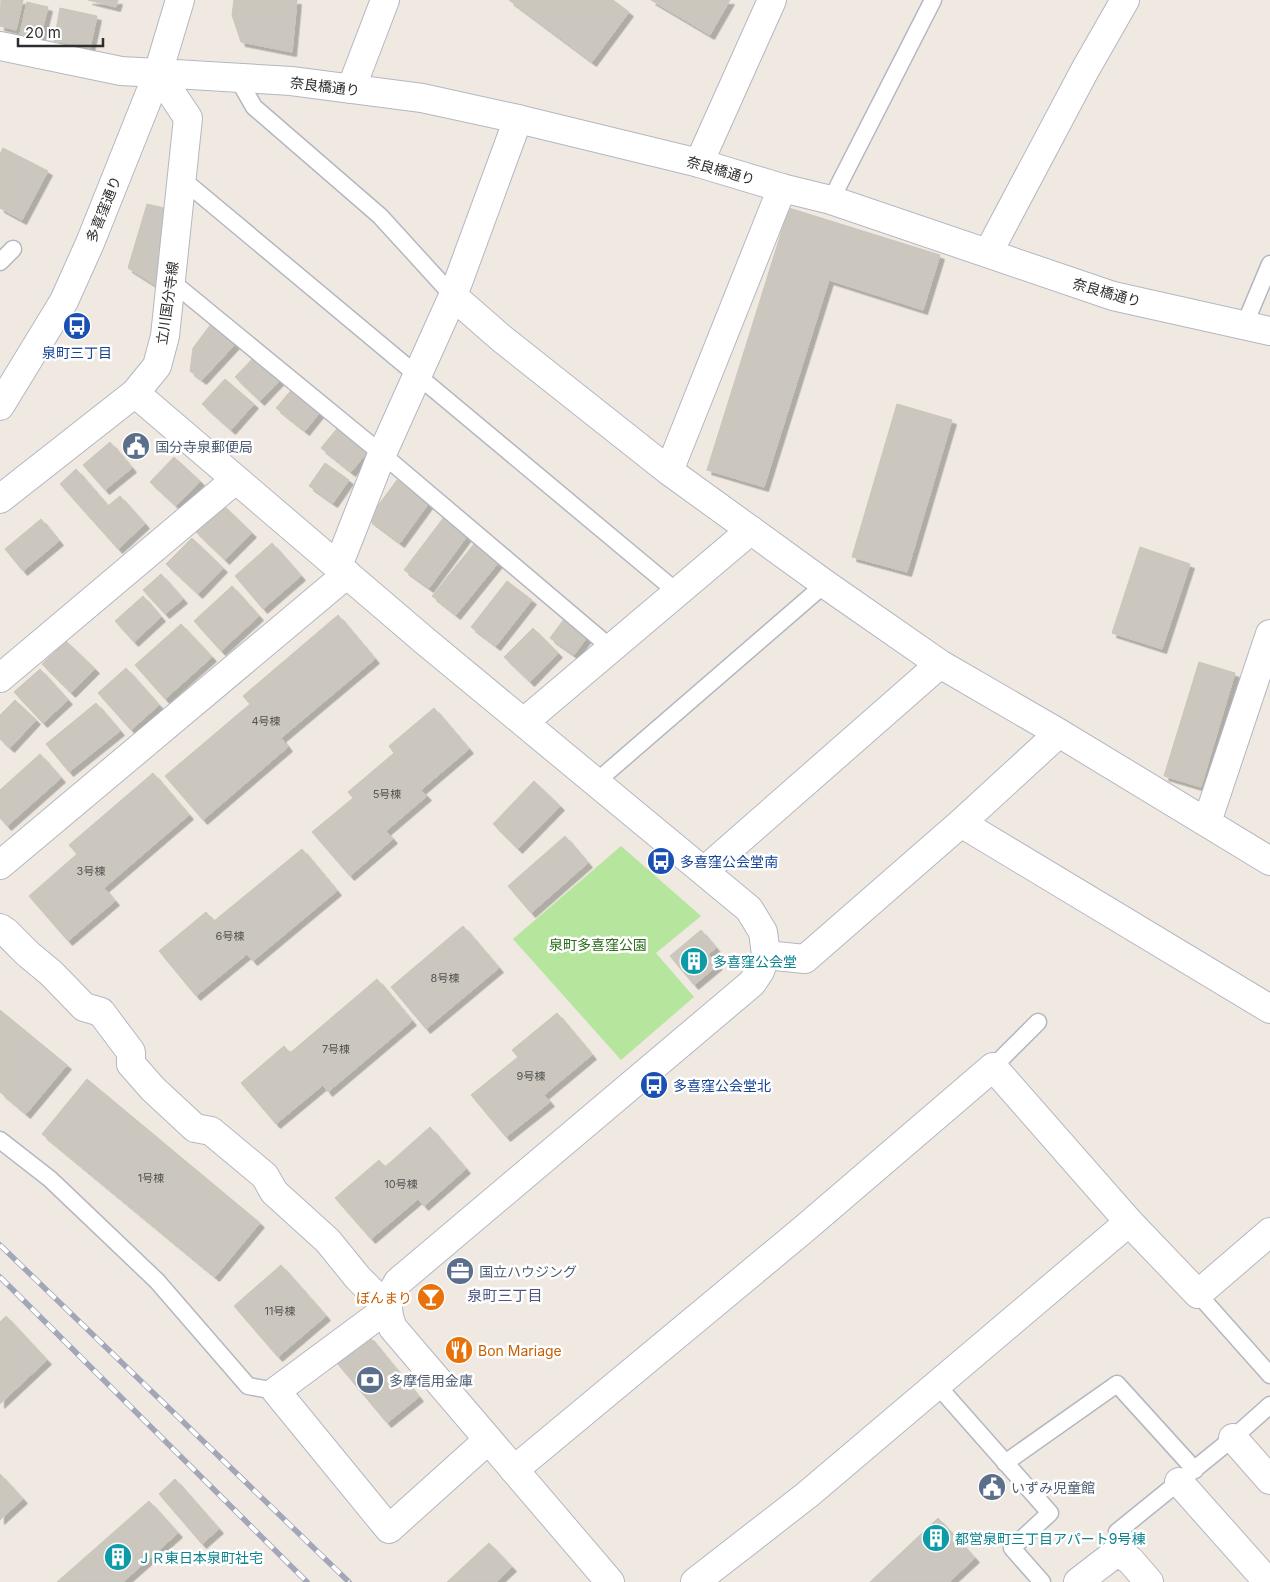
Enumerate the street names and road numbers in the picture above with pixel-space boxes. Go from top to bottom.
street label: 奈良橋通り [289,73,361,99]
street label: 奈良橋通り [685,152,757,188]
street label: 多喜窪通り [82,173,124,245]
street label: 立川国分寺線 [153,260,181,346]
street label: 奈良橋通り [1071,274,1143,310]

